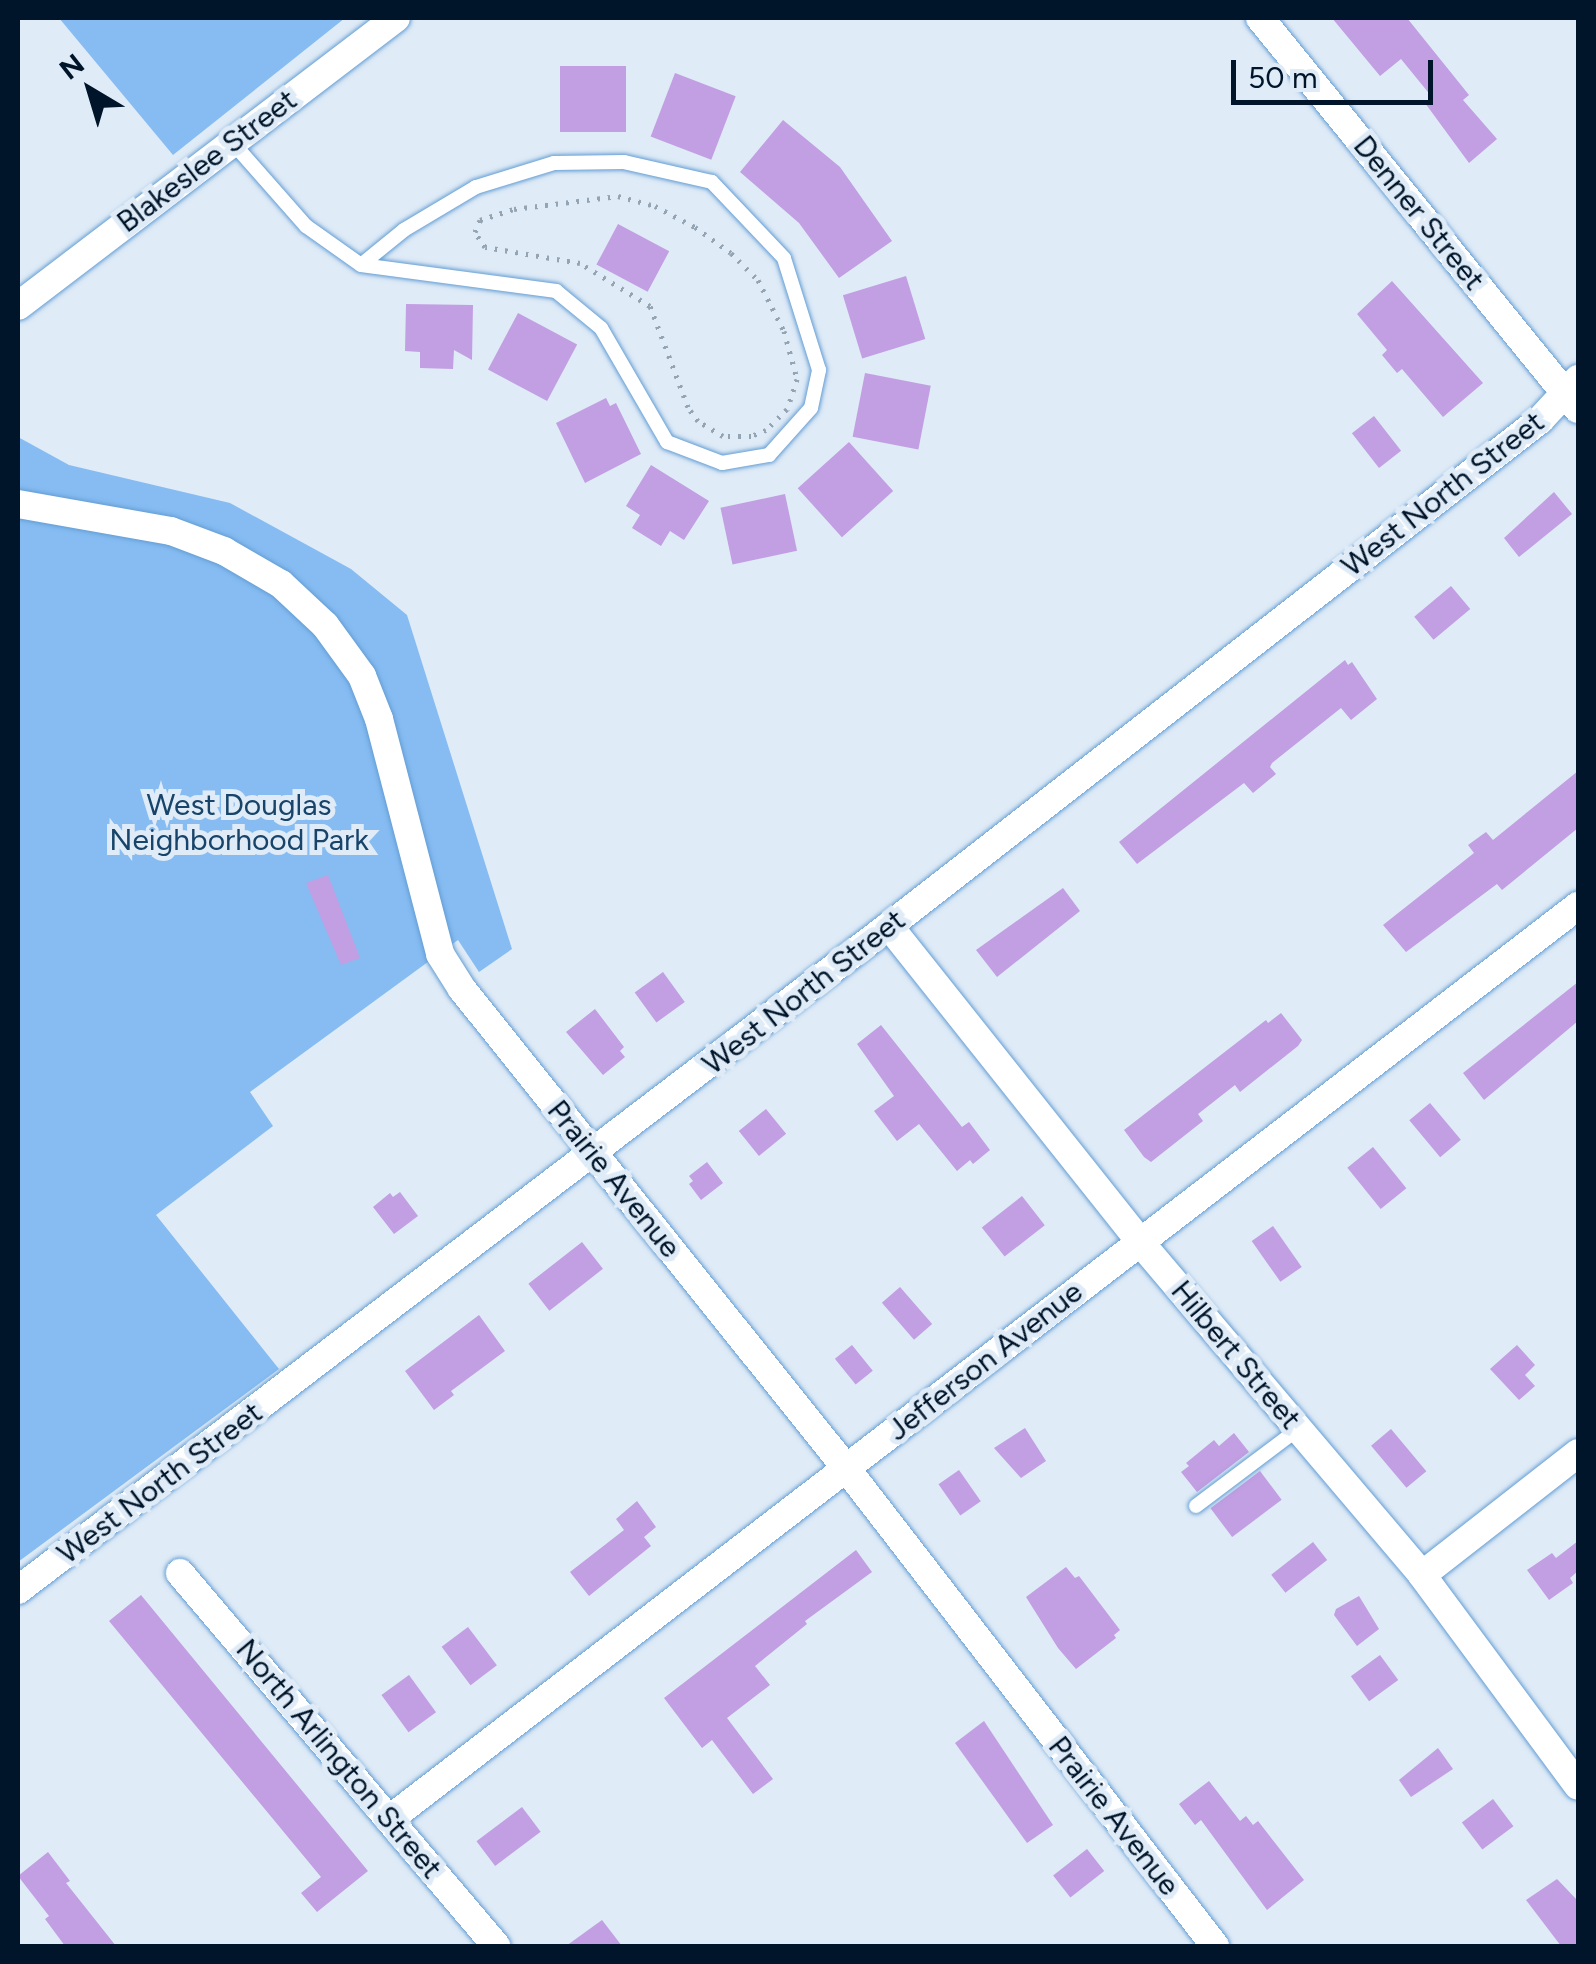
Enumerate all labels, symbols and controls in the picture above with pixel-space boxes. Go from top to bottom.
north arrow [40,40,140,140]
scale bar [1236,40,1438,102]
text: N [53,46,91,86]
text: 50 m [1248,59,1317,96]
street label: Blakeslee Street [110,82,304,240]
street label: Denner Street [1346,128,1492,298]
street label: West North Street [1335,404,1551,584]
park label: West Douglas Neighborhood Park [109,787,369,858]
street label: West North Street [696,902,912,1082]
street label: Prairie Avenue [540,1093,688,1265]
street label: Hilbert Street [1163,1273,1309,1437]
street label: Jefferson Avenue [880,1274,1090,1448]
street label: West North Street [51,1394,269,1572]
street label: North Arlington Street [228,1632,450,1886]
street label: Prairie Avenue [1041,1729,1187,1903]

